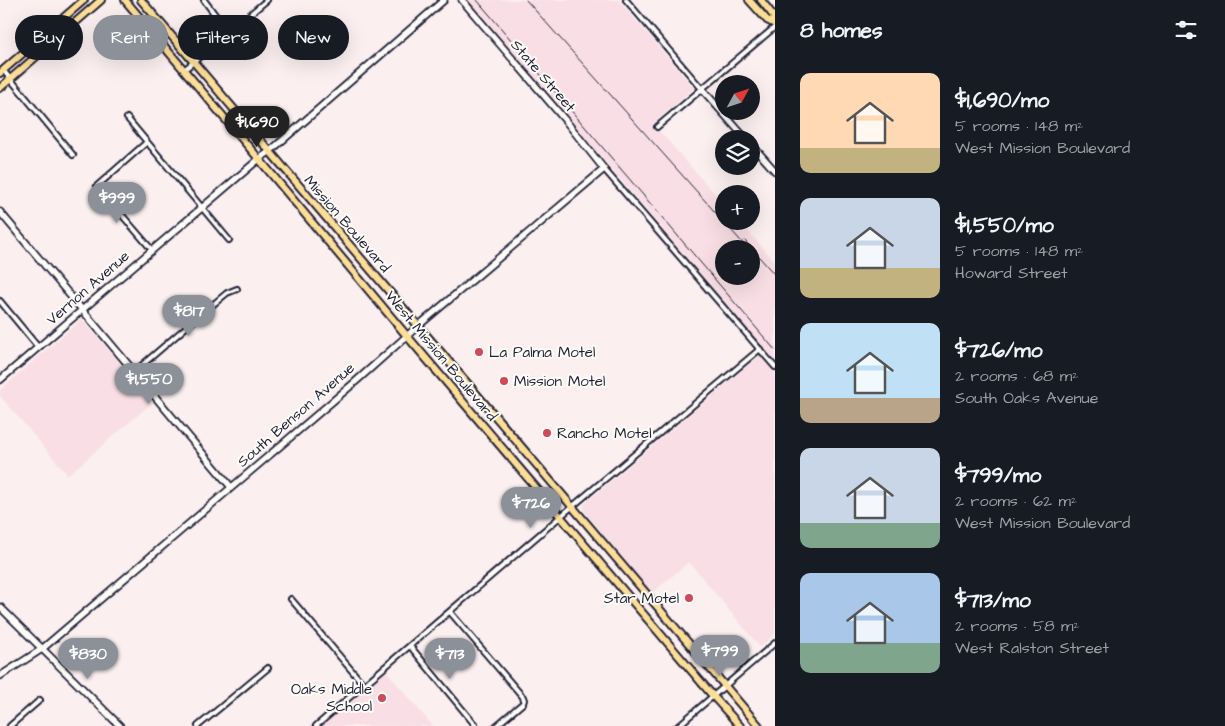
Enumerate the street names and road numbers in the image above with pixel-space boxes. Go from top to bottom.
street label: State Street [506,35,580,117]
street label: Mission Boulevard [299,171,395,277]
street label: Vernon Avenue [42,246,134,330]
street label: West Mission Boulevard [380,286,502,426]
street label: South Benson Avenue [233,358,359,472]

